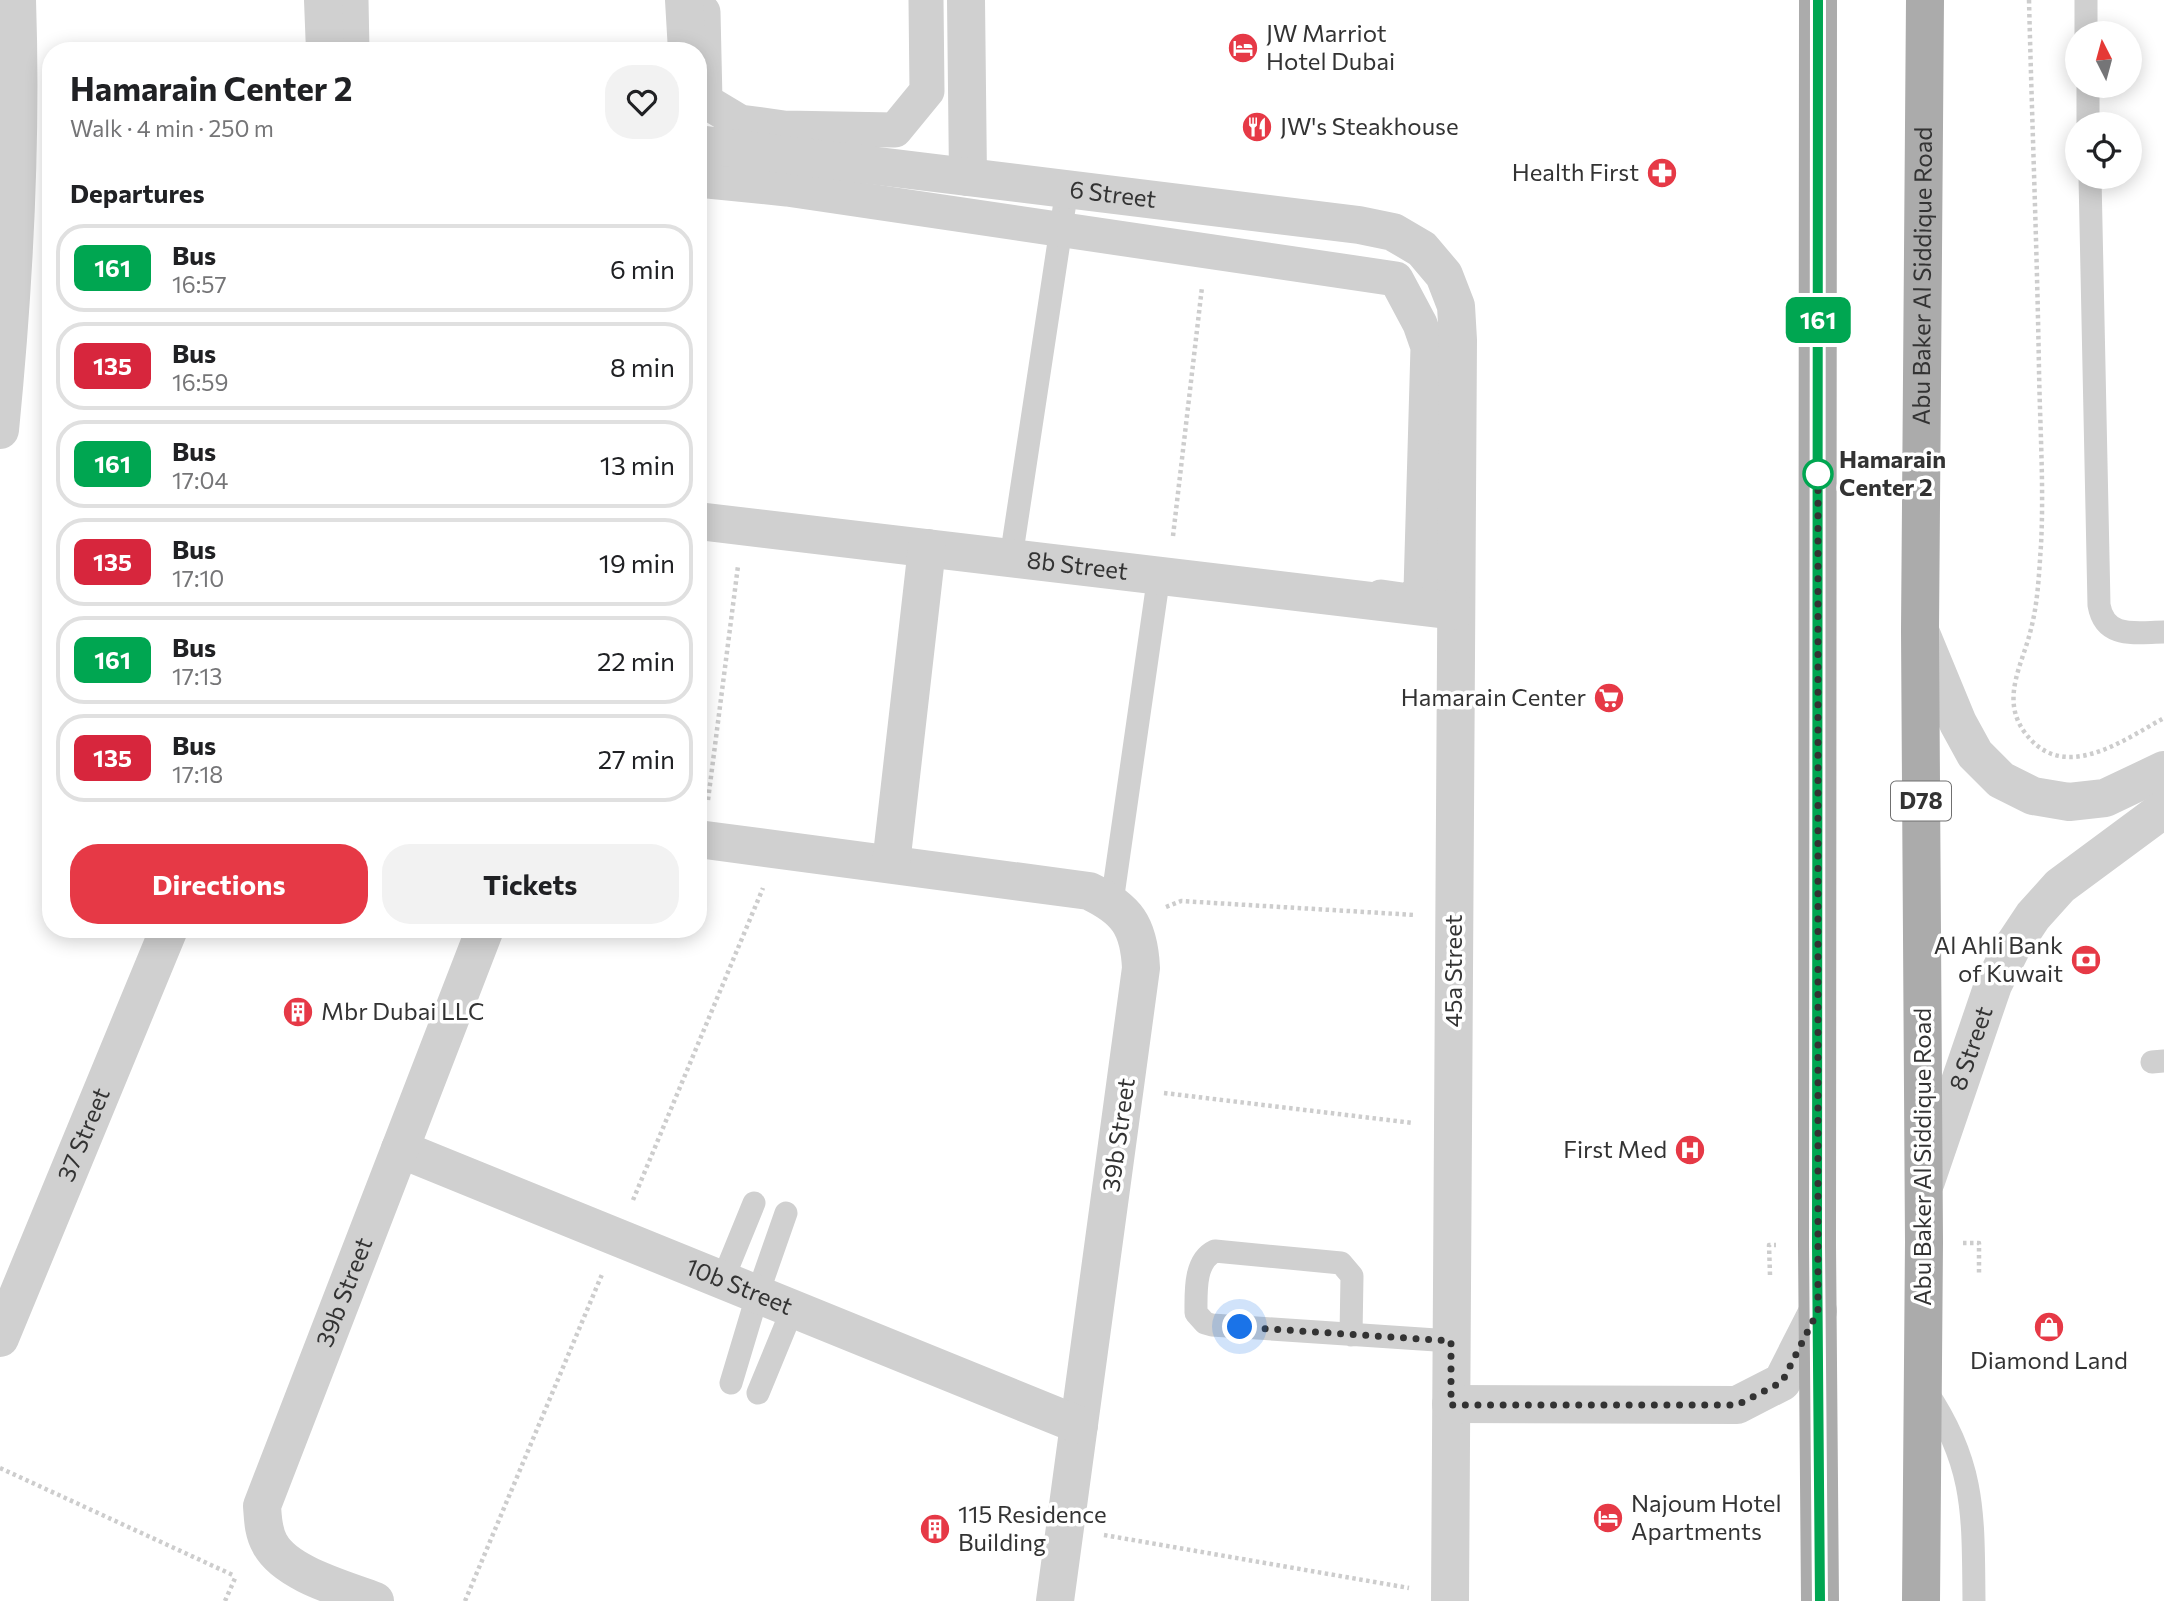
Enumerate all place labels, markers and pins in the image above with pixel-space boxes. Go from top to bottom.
place label: JW Marriot Hotel Dubai [1266,18,1395,75]
hotel icon: JW Marriot Hotel Dubai [1226,31,1260,65]
restaurant icon: JW's Steakhouse [1240,110,1274,144]
place label: JW's Steakhouse [1280,111,1459,140]
pharmacy icon: Health First [1645,156,1679,190]
place label: Health First [1512,157,1639,186]
place label: Hamarain Center 2 [1839,444,1946,501]
marker: Hamarain Center 2 [1803,459,1833,489]
supermarket icon: Hamarain Center [1592,681,1626,715]
place label: Hamarain Center [1401,682,1586,711]
place label: Al Ahli Bank of Kuwait [1934,930,2063,987]
bank icon: Al Ahli Bank of Kuwait [2069,943,2103,977]
building icon: Mbr Dubai LLC [281,995,315,1029]
place label: Mbr Dubai LLC [321,996,484,1025]
hospital icon: First Med [1673,1133,1707,1167]
place label: First Med [1563,1134,1667,1163]
shop icon: Diamond Land [2032,1310,2066,1344]
place label: Diamond Land [1970,1345,2128,1374]
place label: Najoum Hotel Apartments [1631,1488,1782,1545]
place label: 115 Residence Building [958,1499,1107,1556]
hotel icon: Najoum Hotel Apartments [1591,1501,1625,1535]
building icon: 115 Residence Building [918,1512,952,1546]

